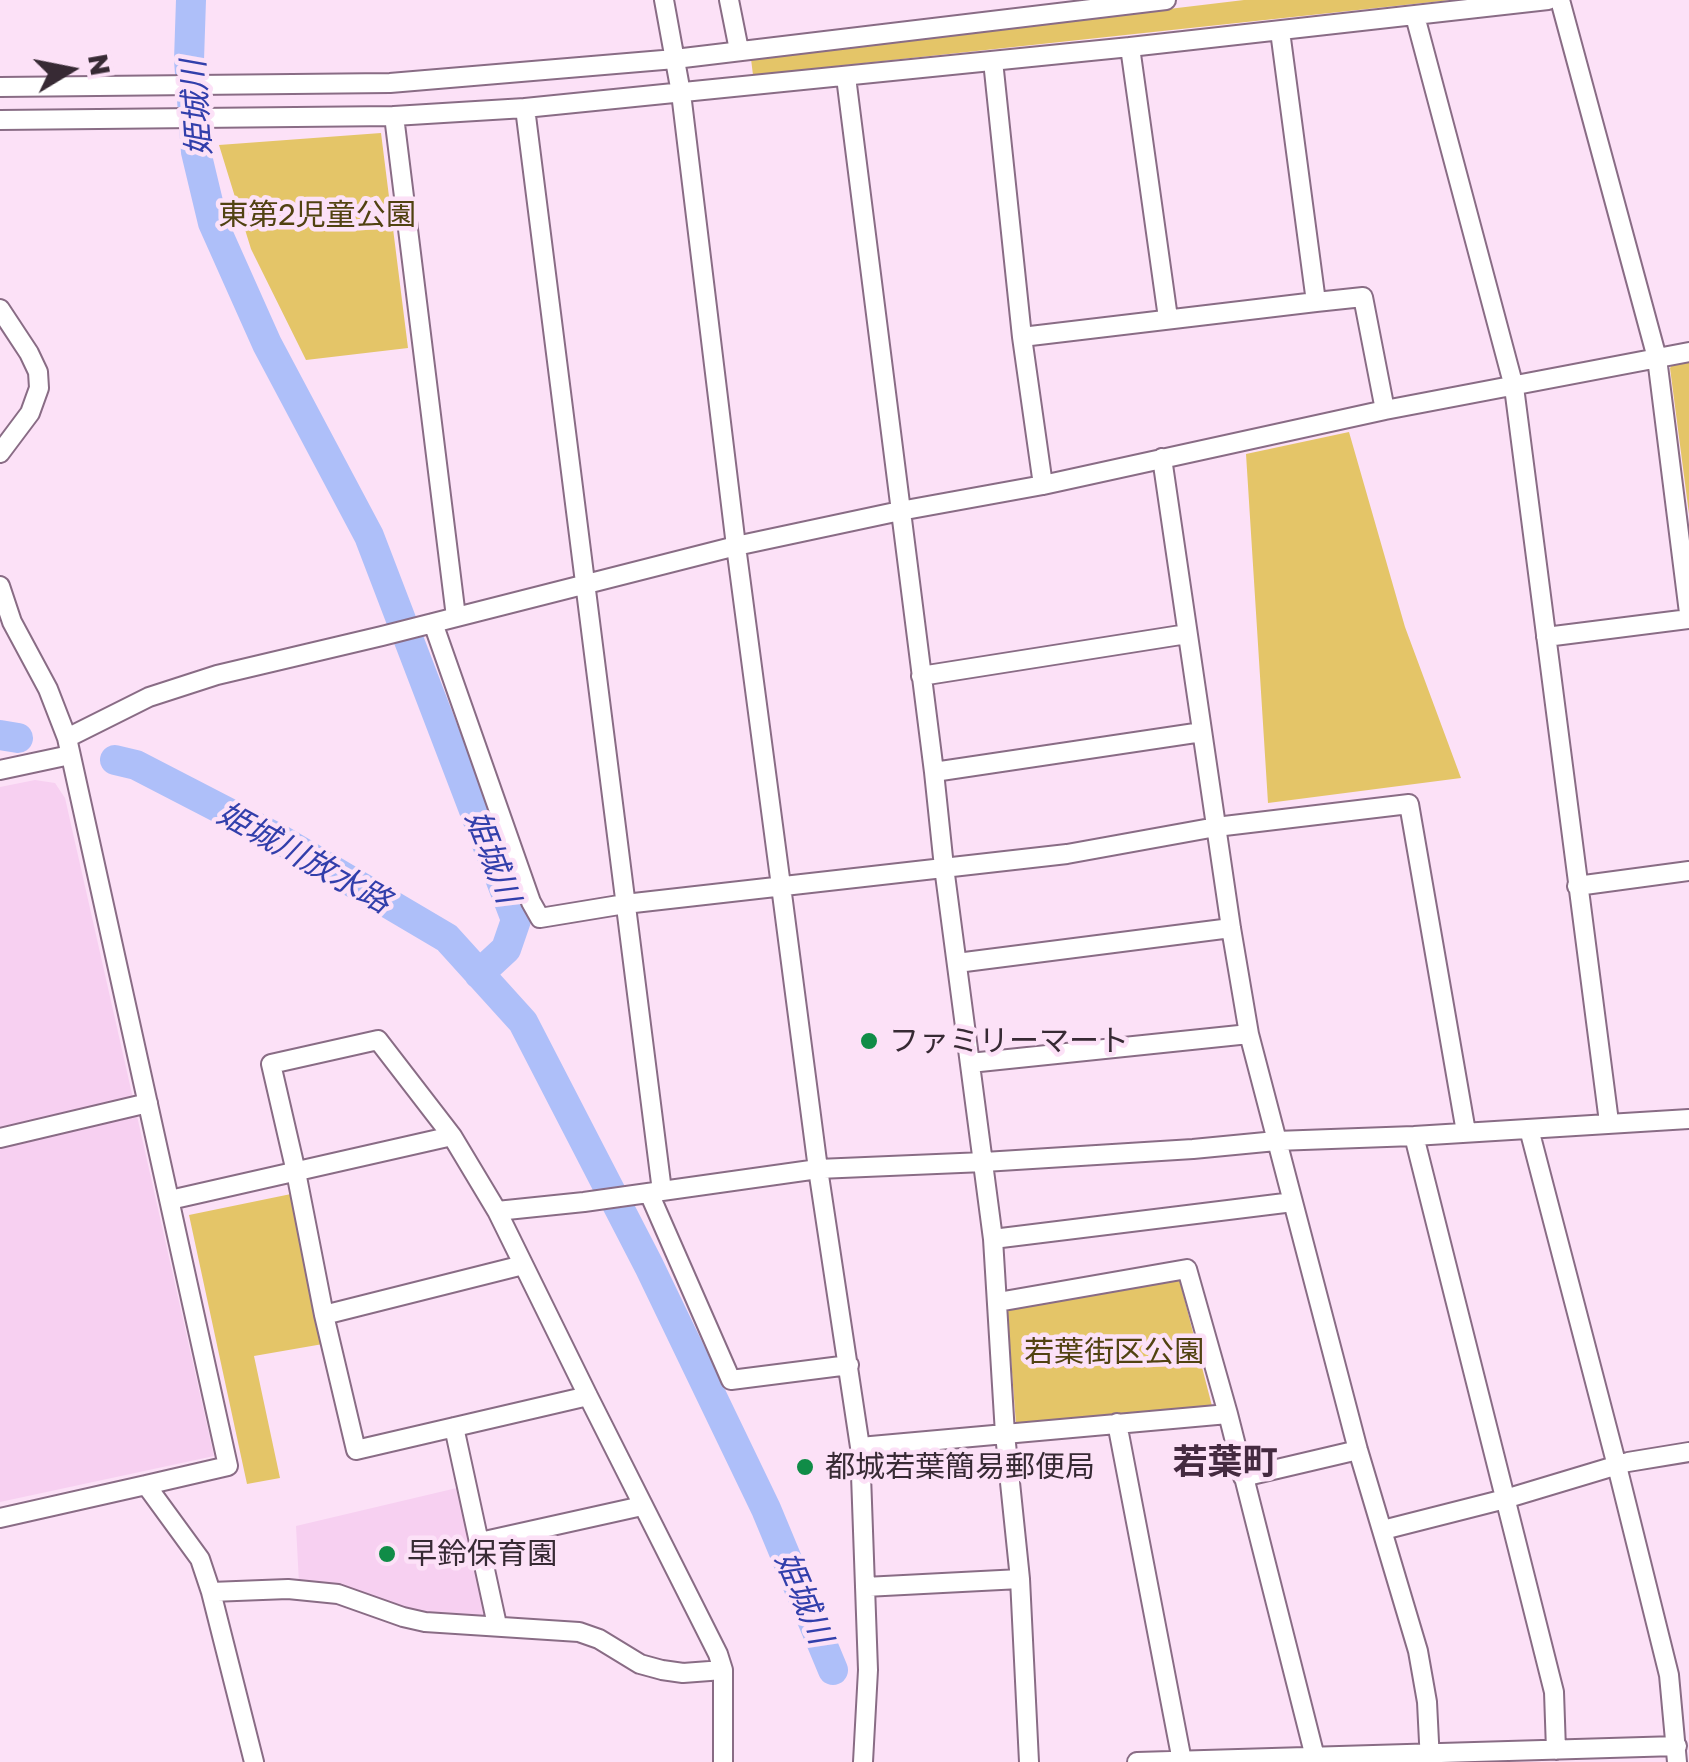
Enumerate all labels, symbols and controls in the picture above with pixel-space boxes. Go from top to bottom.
north arrow [20,20,120,120]
text: N [82,51,118,78]
water label: 姫城川 [174,59,220,157]
park label: 東第2児童公園 [218,197,416,233]
water label: 姫城川放水路 [211,795,397,921]
water label: 姫城川 [457,805,527,909]
place label: ファミリーマート [889,1023,1129,1059]
marker: ファミリーマート [858,1030,880,1052]
park label: 若葉街区公園 [1024,1334,1204,1370]
district label: 若葉町 [1173,1442,1277,1484]
place label: 都城若葉簡易郵便局 [825,1449,1095,1485]
marker: 都城若葉簡易郵便局 [794,1456,816,1478]
place label: 早鈴保育園 [407,1536,557,1572]
marker: 早鈴保育園 [376,1543,398,1565]
water label: 姫城川 [767,1546,839,1650]

